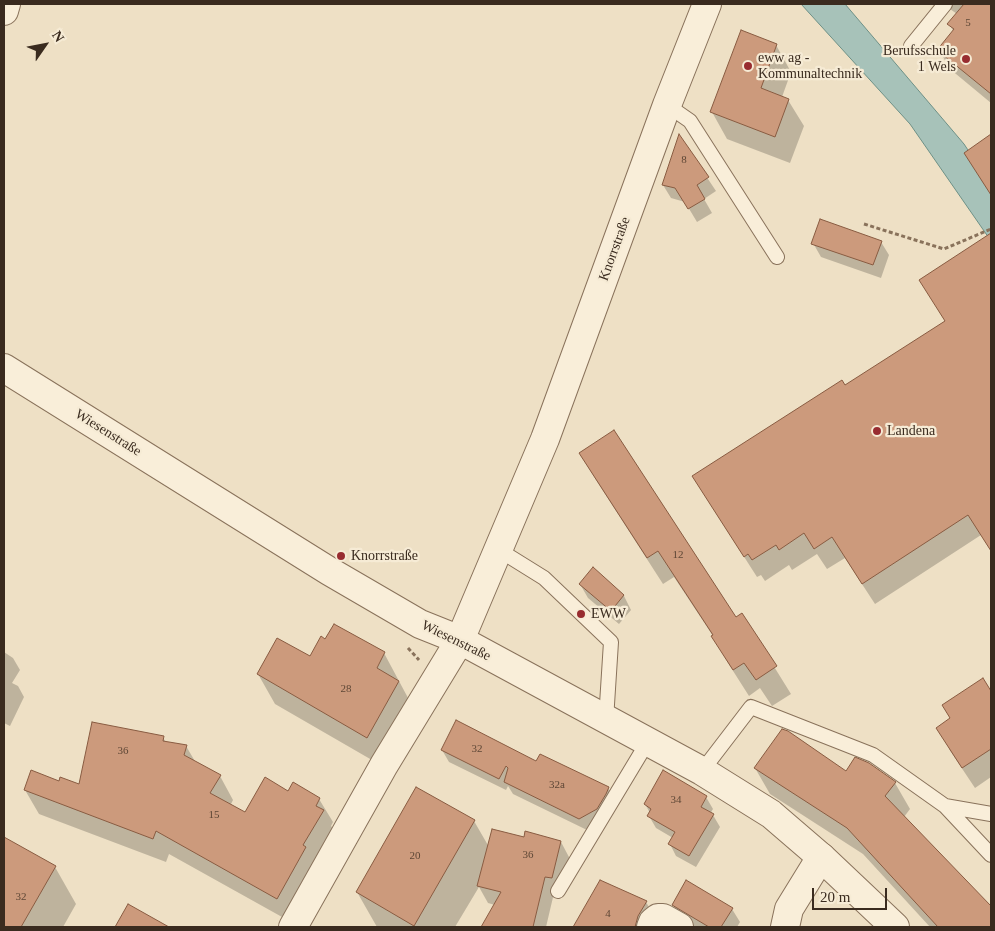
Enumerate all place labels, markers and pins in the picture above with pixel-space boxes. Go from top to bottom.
place label: Berufsschule 1 Wels [883,43,956,75]
place label: eww ag - Kommunaltechnik [758,50,862,82]
marker: Berufsschule 1 Wels [960,53,972,65]
marker: eww ag - Kommunaltechnik [742,60,754,72]
place label: Landena [887,423,935,439]
marker: Landena [871,425,883,437]
place label: Knorrstraße [351,548,418,564]
marker: Knorrstraße [335,550,347,562]
place label: EWW [591,606,626,622]
marker: EWW [575,608,587,620]

